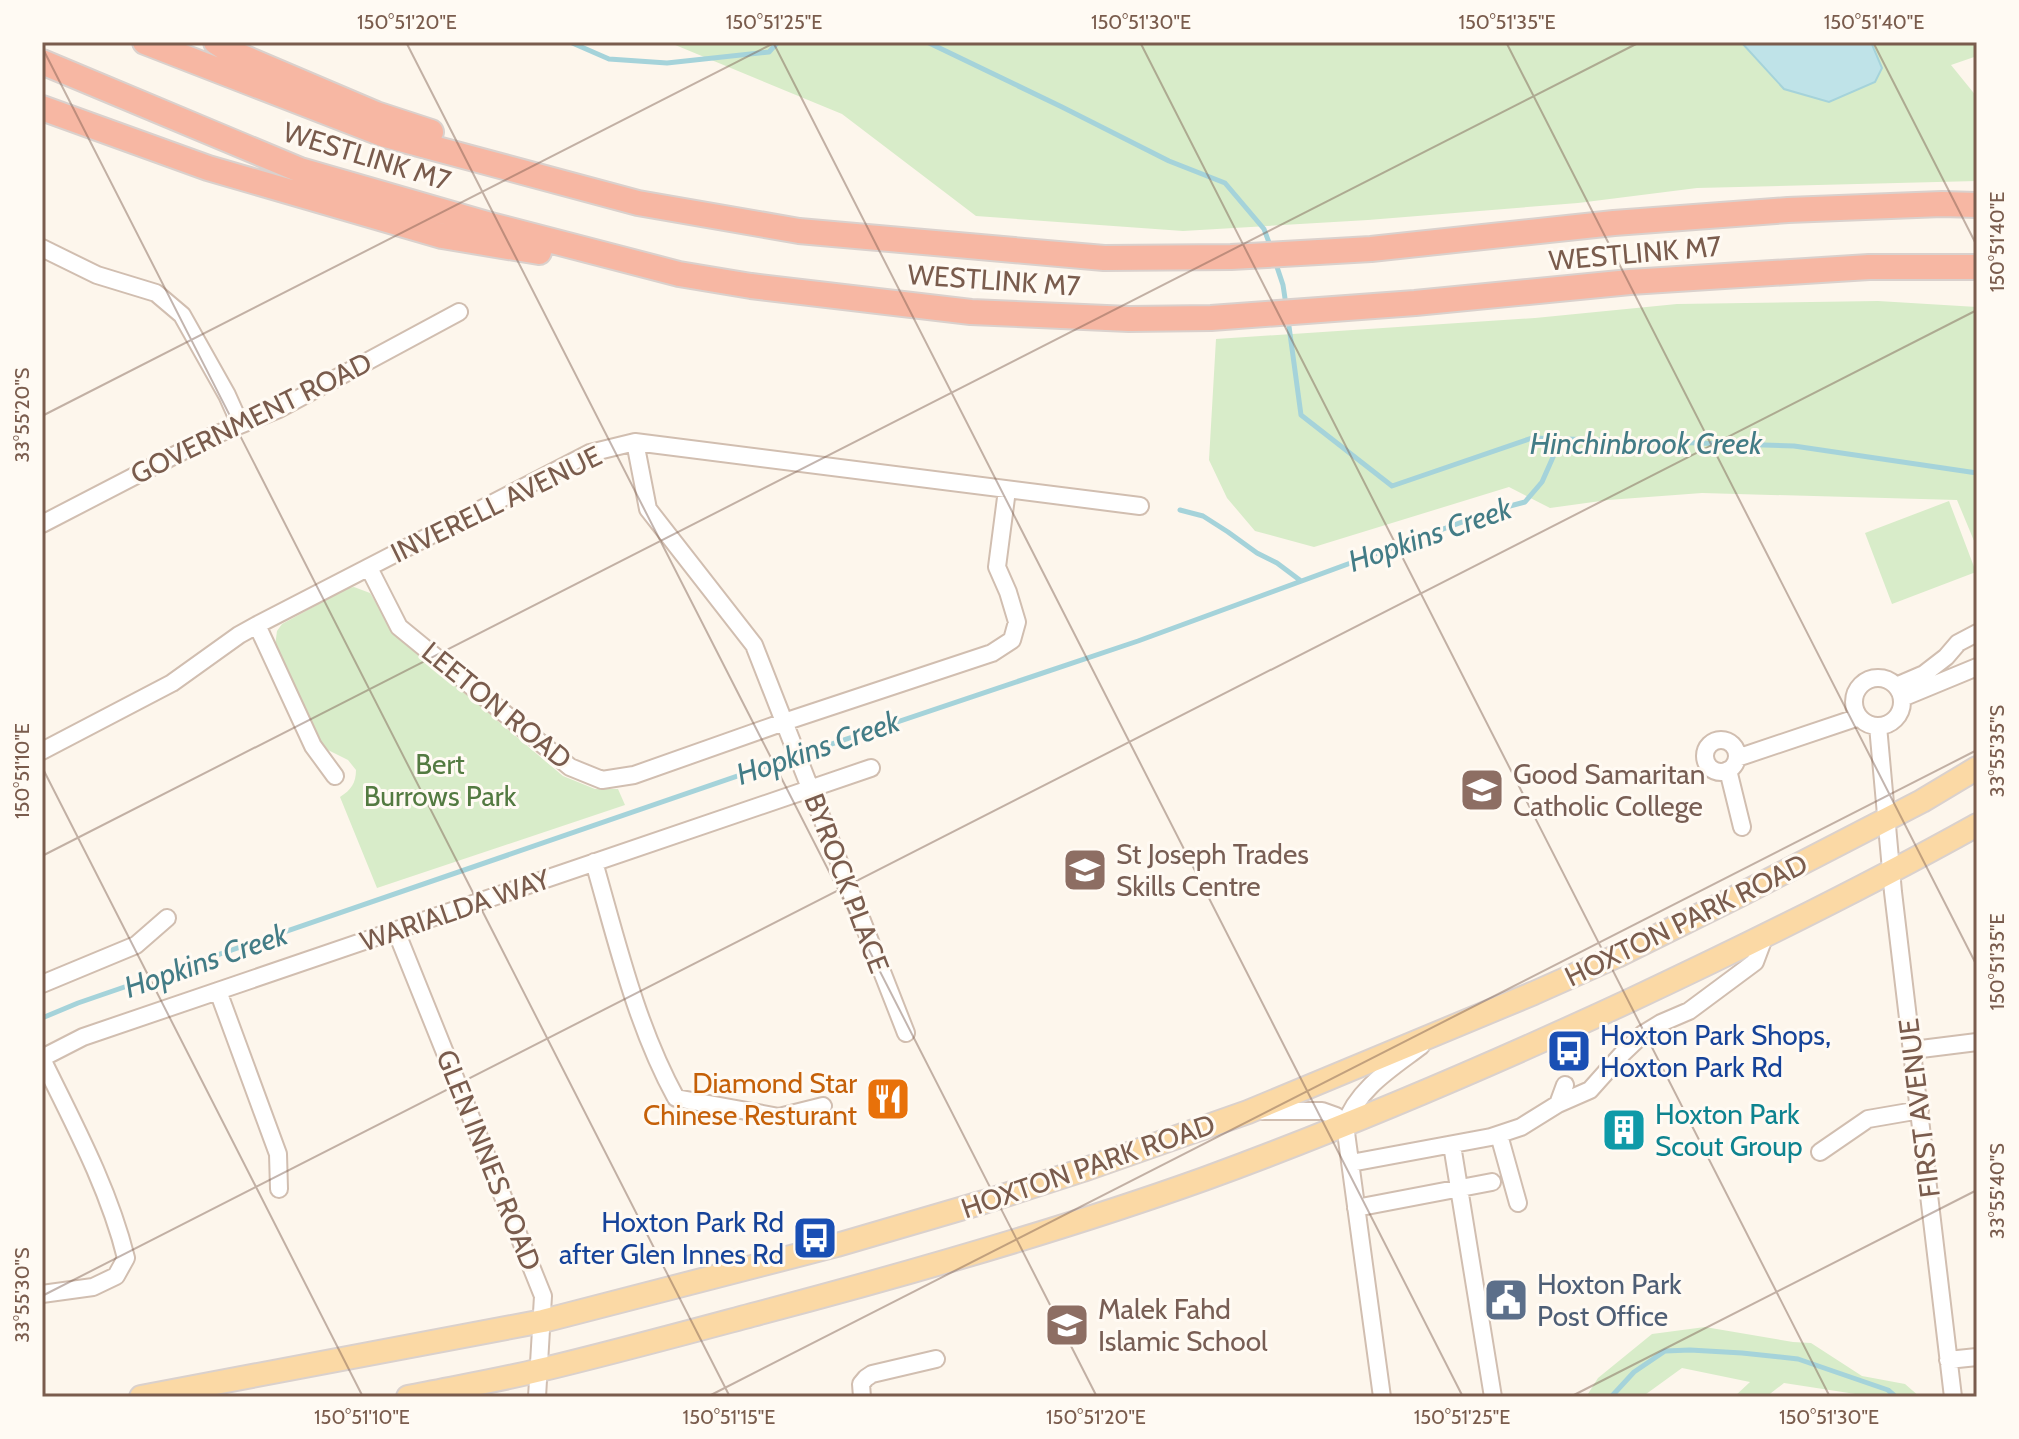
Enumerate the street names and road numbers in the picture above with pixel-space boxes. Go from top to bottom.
street label: WESTLINK M7 [279,114,455,198]
street label: WESTLINK M7 [1547,229,1723,277]
street label: WESTLINK M7 [906,257,1082,303]
street label: GOVERNMENT ROAD [125,345,377,491]
street label: INVERELL AVENUE [385,438,607,570]
street label: LEETON ROAD [415,634,579,776]
street label: BYROCK PLACE [797,788,897,978]
street label: HOXTON PARK ROAD [1559,846,1813,994]
street label: WARIALDA WAY [356,861,555,958]
street label: FIRST AVENUE [1891,1016,1947,1200]
street label: GLEN INNES ROAD [429,1045,549,1275]
street label: HOXTON PARK ROAD [957,1107,1219,1225]

